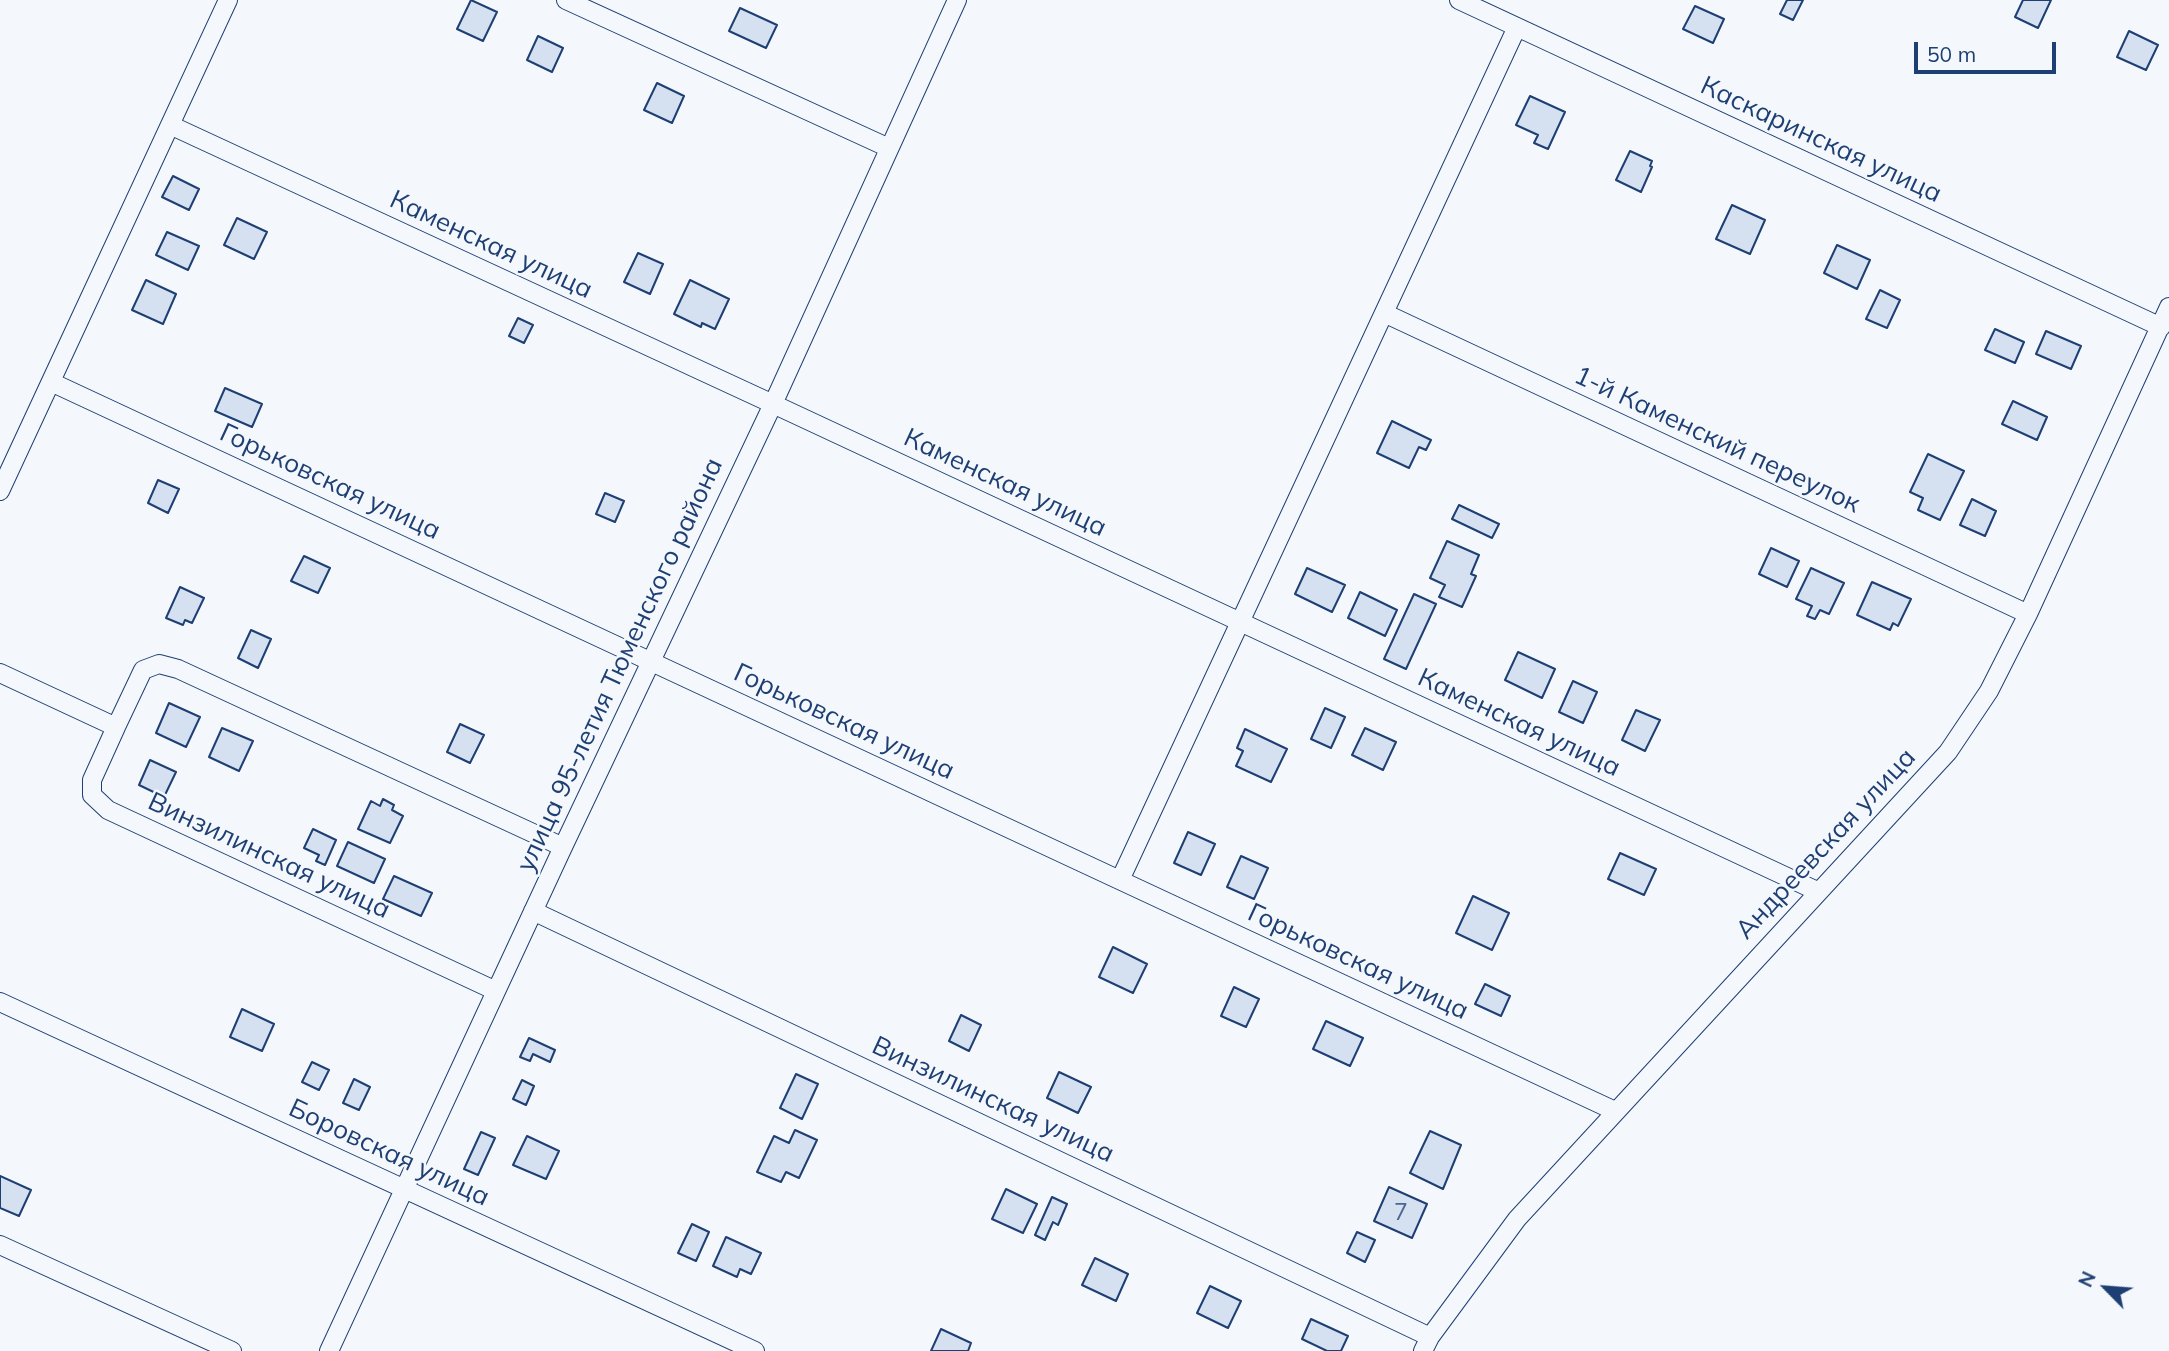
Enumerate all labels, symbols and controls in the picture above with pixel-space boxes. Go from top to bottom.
scale bar [1917,28,2059,72]
text: 50 m [1927,41,1976,67]
street label: Каскаринская улица [1695,70,1947,210]
street label: Каменская улица [385,184,597,306]
street label: 1-й Каменский переулок [1569,360,1865,520]
street label: Горьковская улица [215,417,445,547]
street label: Каменская улица [899,422,1111,544]
street label: улица 95-летия Тюменского района [510,453,730,877]
street label: Горьковская улица [729,657,959,787]
street label: Каменская улица [1413,662,1625,784]
street label: Андреевская улица [1730,742,1922,946]
street label: Винзилинская улица [143,786,395,926]
street label: Горьковская улица [1243,897,1473,1027]
street label: Винзилинская улица [867,1030,1119,1170]
street label: Боровская улица [284,1093,494,1213]
house number: 7 [1394,1199,1408,1227]
north arrow [2071,1253,2141,1323]
text: N [2073,1268,2101,1291]

